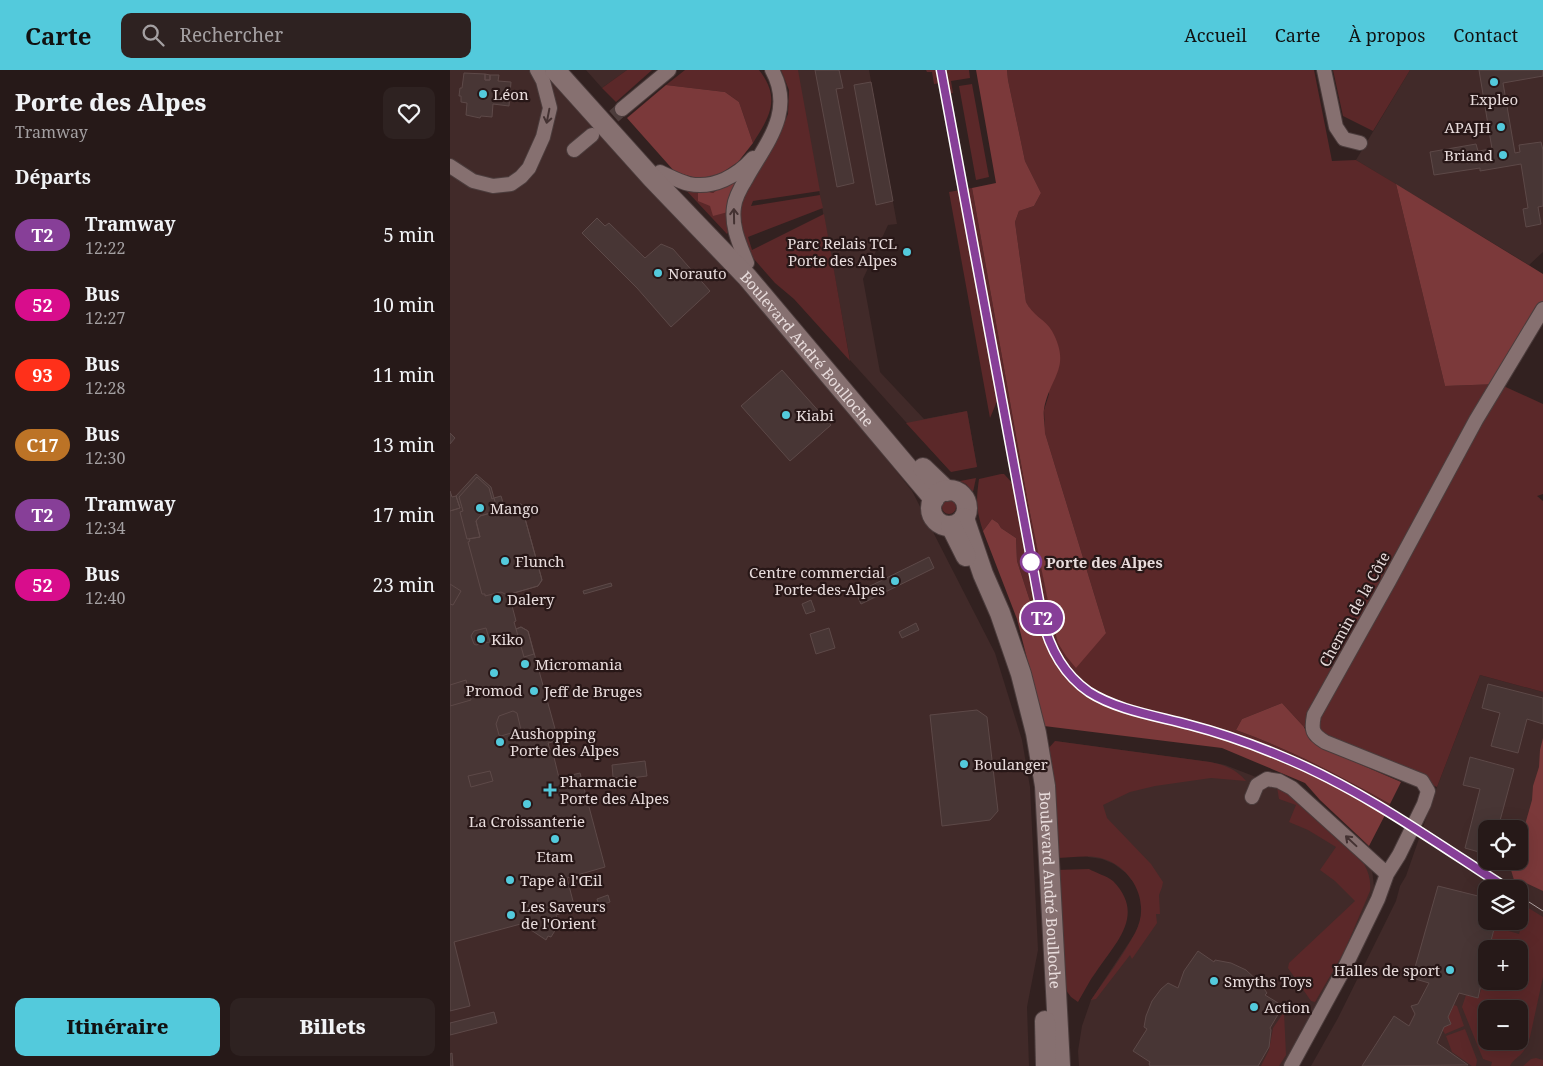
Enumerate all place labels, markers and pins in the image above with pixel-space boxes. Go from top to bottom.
marker: Expleo [1488,76,1500,88]
place label: Léon [493,84,529,104]
marker: Léon [477,88,489,100]
place label: Expleo [1470,89,1518,109]
place label: APAJH [1444,117,1491,137]
marker: APAJH [1495,121,1507,133]
place label: Briand [1444,145,1493,165]
marker: Briand [1497,149,1509,161]
place label: Parc Relais TCL Porte des Alpes [787,233,897,270]
marker: Parc Relais TCL Porte des Alpes [901,246,913,258]
place label: Norauto [668,263,727,283]
marker: Norauto [652,267,664,279]
place label: Kiabi [796,405,834,425]
marker: Kiabi [780,409,792,421]
place label: Mango [490,498,539,518]
marker: Mango [474,502,486,514]
place label: Flunch [515,551,565,571]
marker: Porte des Alpes [1020,551,1042,573]
place label: Porte des Alpes [1046,552,1163,572]
marker: Flunch [499,555,511,567]
place label: Centre commercial Porte-des-Alpes [749,562,885,599]
marker: Centre commercial Porte-des-Alpes [889,575,901,587]
place label: Dalery [507,589,555,609]
marker: Dalery [491,593,503,605]
place label: Kiko [491,629,523,649]
marker: Kiko [475,633,487,645]
place label: Micromania [535,654,623,674]
marker: Micromania [519,658,531,670]
marker: Promod [488,667,500,679]
place label: Promod [466,680,522,700]
place label: Jeff de Bruges [543,681,643,701]
marker: Jeff de Bruges [528,685,540,697]
place label: Aushopping Porte des Alpes [510,723,619,760]
marker: Aushopping Porte des Alpes [494,736,506,748]
place label: Boulanger [974,754,1048,774]
marker: Boulanger [958,758,970,770]
place label: Pharmacie Porte des Alpes [560,771,669,808]
marker: Pharmacie Porte des Alpes [544,784,556,796]
marker: La Croissanterie [521,798,533,810]
place label: La Croissanterie [469,811,585,831]
marker: Etam [549,833,561,845]
place label: Etam [536,846,574,866]
place label: Tape à l'Œil [520,870,603,890]
marker: Tape à l'Œil [504,874,516,886]
place label: Les Saveurs de l'Orient [521,896,606,933]
marker: Les Saveurs de l'Orient [505,909,517,921]
place label: Halles de sport [1334,960,1440,980]
marker: Halles de sport [1444,964,1456,976]
place label: Smyths Toys [1224,971,1312,991]
marker: Smyths Toys [1208,975,1220,987]
place label: Action [1264,997,1310,1017]
marker: Action [1248,1001,1260,1013]

